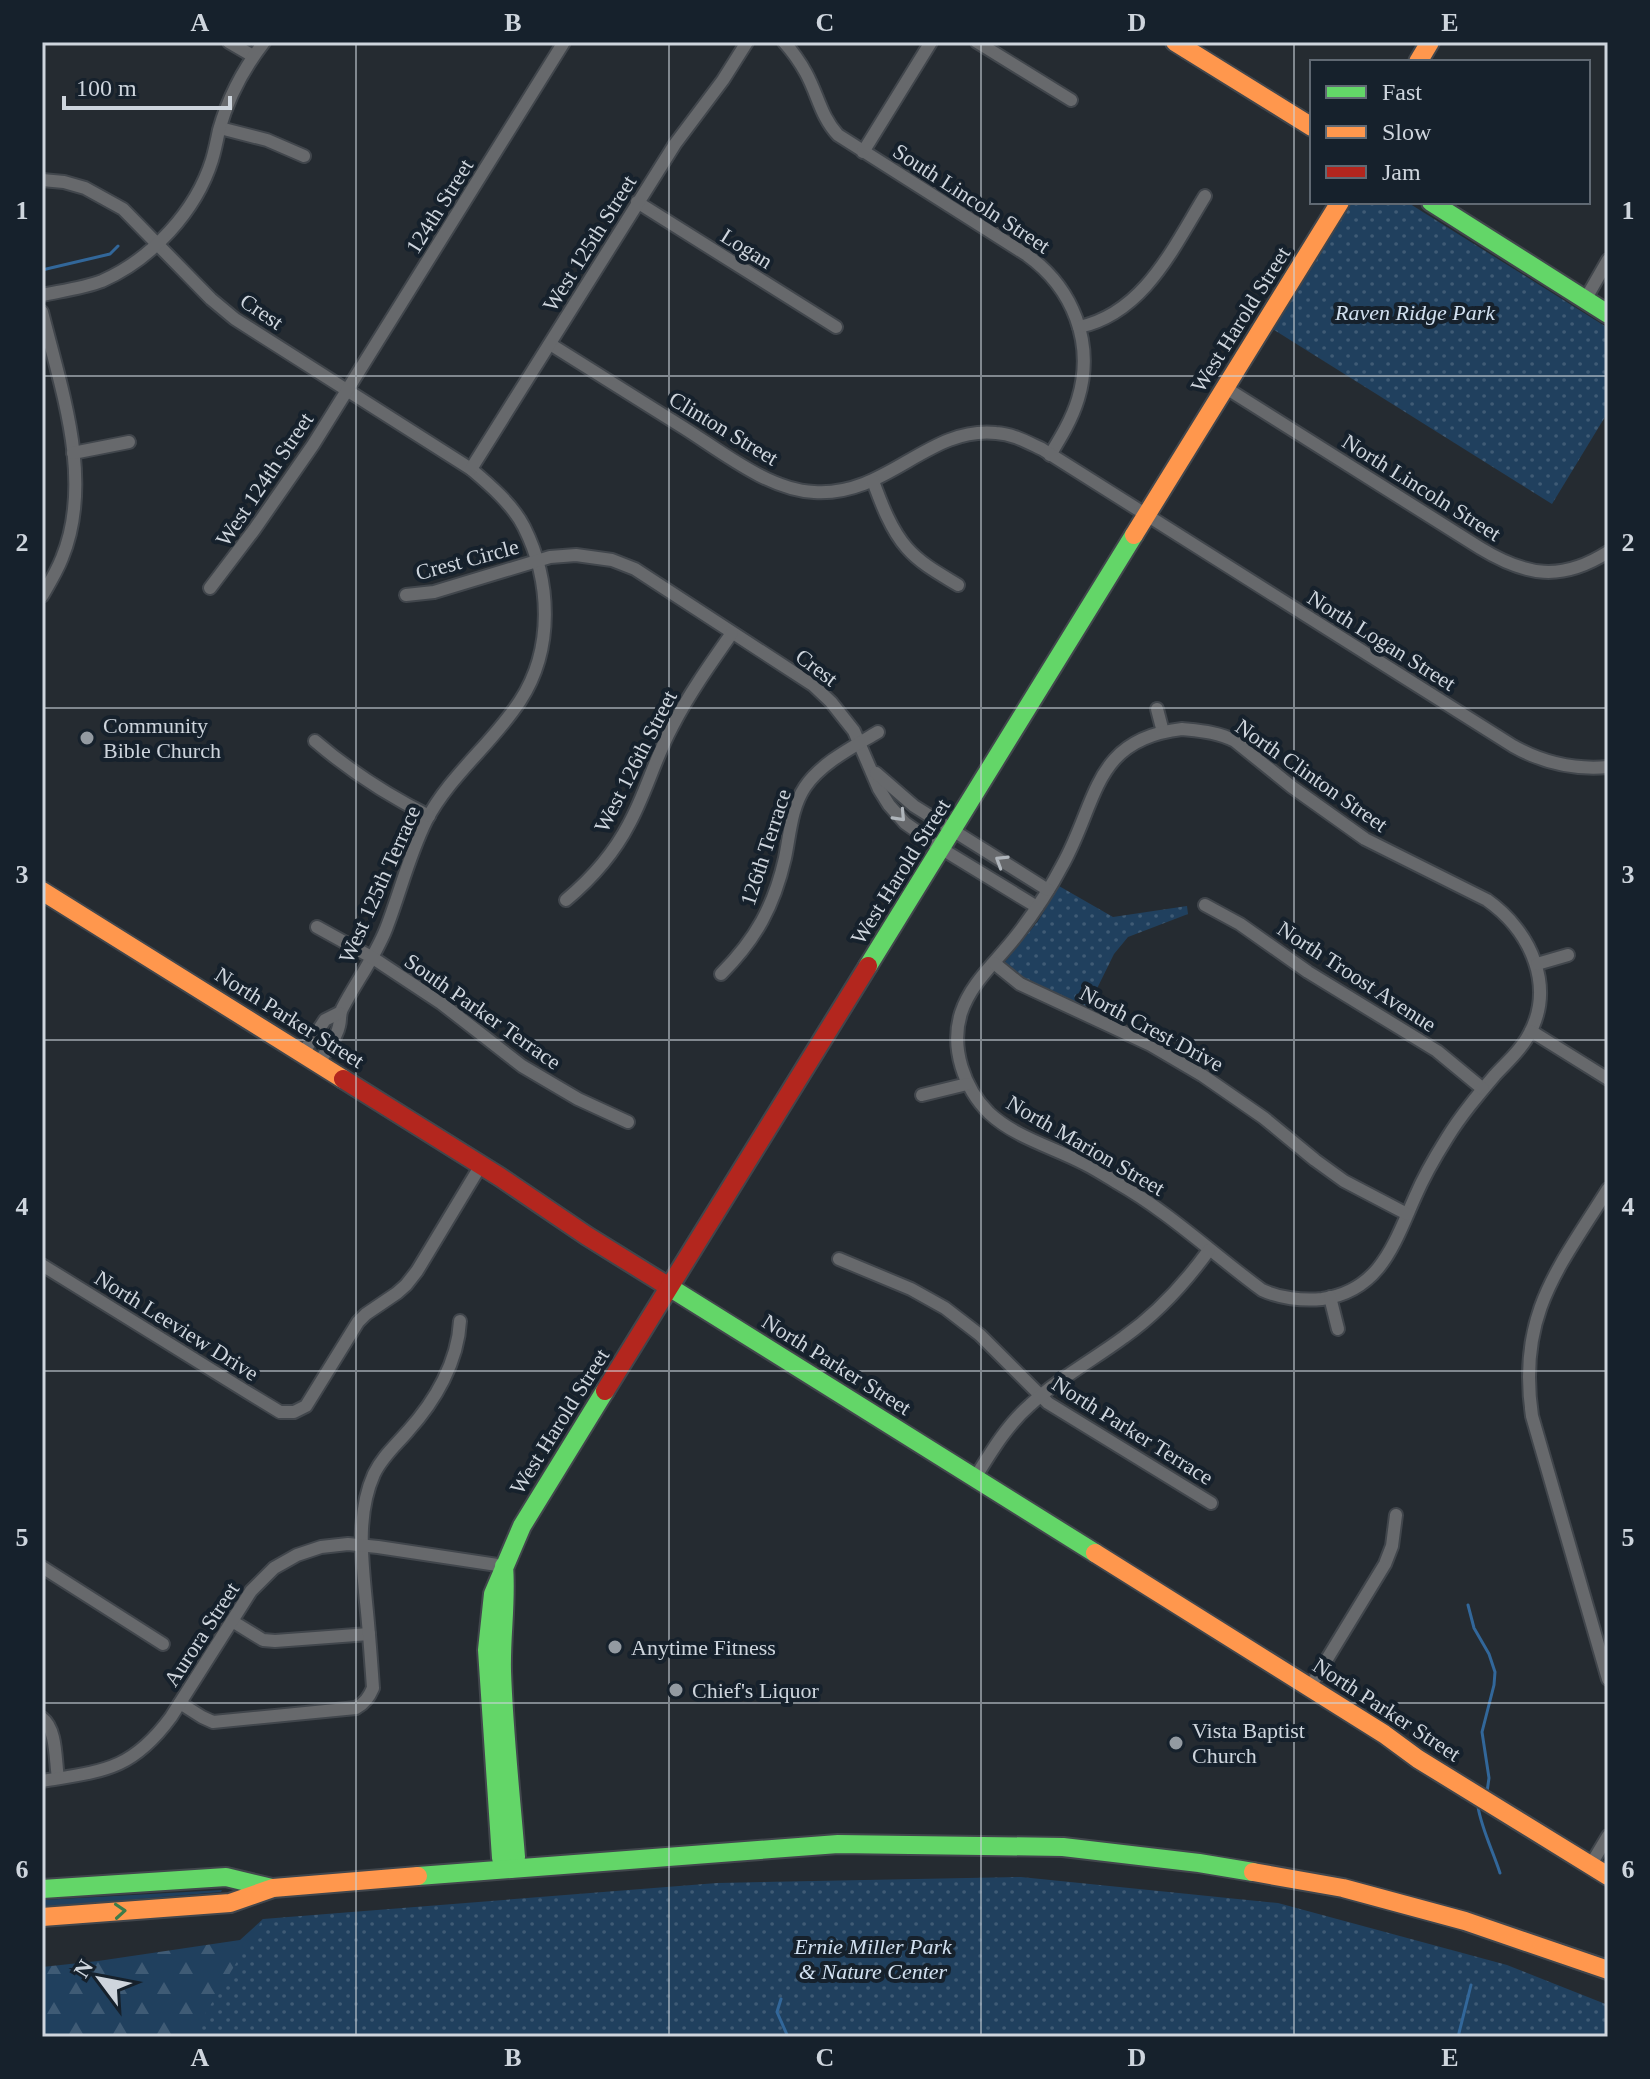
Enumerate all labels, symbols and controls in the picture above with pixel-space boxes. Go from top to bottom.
text: A [191,8,210,37]
text: B [504,8,522,37]
text: C [816,8,834,37]
text: D [1128,8,1146,37]
text: E [1441,8,1459,37]
scale bar [64,60,230,110]
legend [1310,60,1590,204]
text: 100 m [76,75,137,101]
text: Fast [1382,79,1422,105]
text: Slow [1382,119,1432,145]
street label: South Lincoln Street [889,138,1055,258]
street label: 124th Street [400,154,478,258]
text: Jam [1382,159,1421,185]
street label: West 125th Street [538,171,641,316]
text: 1 [16,196,29,225]
text: 1 [1622,196,1635,225]
street label: Logan [716,223,777,274]
street label: West Harold Street [1186,242,1295,397]
street label: Crest [235,288,288,335]
park label: Raven Ridge Park [1334,300,1496,325]
street label: Clinton Street [665,386,783,471]
street label: West 124th Street [210,408,318,551]
street label: North Lincoln Street [1338,429,1506,546]
text: 2 [16,528,29,557]
text: 2 [1622,528,1635,557]
street label: Crest Circle [413,534,521,585]
street label: North Logan Street [1303,585,1460,696]
street label: Crest [791,643,843,691]
street label: West 126th Street [589,686,682,836]
place label: Community Bible Church [103,713,221,763]
street label: North Clinton Street [1231,714,1392,837]
marker: Community Bible Church [78,729,96,747]
street label: 126th Terrace [735,786,796,908]
street label: West Harold Street [846,794,955,949]
street label: West 125th Terrace [334,802,425,967]
one-way arrow [890,806,904,821]
one-way arrow [995,855,1009,870]
text: 3 [16,860,29,889]
text: 3 [1622,860,1635,889]
street label: North Troost Avenue [1273,916,1441,1037]
street label: South Parker Terrace [400,948,566,1075]
street label: North Parker Street [211,961,369,1073]
street label: North Crest Drive [1076,980,1228,1077]
street label: North Marion Street [1002,1090,1169,1201]
text: 4 [16,1192,29,1221]
text: 4 [1622,1192,1635,1221]
street label: North Leeview Drive [90,1265,263,1386]
street label: North Parker Street [758,1308,916,1420]
street label: West Harold Street [505,1344,614,1499]
street label: North Parker Terrace [1048,1371,1218,1490]
text: 5 [16,1523,29,1552]
text: 5 [1622,1523,1635,1552]
street label: Aurora Street [158,1578,244,1691]
place label: Anytime Fitness [631,1635,776,1660]
marker: Anytime Fitness [606,1638,624,1656]
street label: North Parker Street [1308,1652,1465,1766]
place label: Chief's Liquor [692,1678,819,1703]
marker: Chief's Liquor [667,1681,685,1699]
place label: Vista Baptist Church [1192,1718,1305,1768]
marker: Vista Baptist Church [1167,1734,1185,1752]
text: 6 [16,1855,29,1884]
text: 6 [1622,1855,1635,1884]
one-way arrow [114,1903,127,1920]
park label: Ernie Miller Park & Nature Center [793,1934,953,1984]
north arrow [60,1939,140,2019]
text: N [69,1955,98,1982]
text: A [191,2043,210,2072]
text: B [504,2043,522,2072]
text: C [816,2043,834,2072]
text: D [1128,2043,1146,2072]
text: E [1441,2043,1459,2072]

